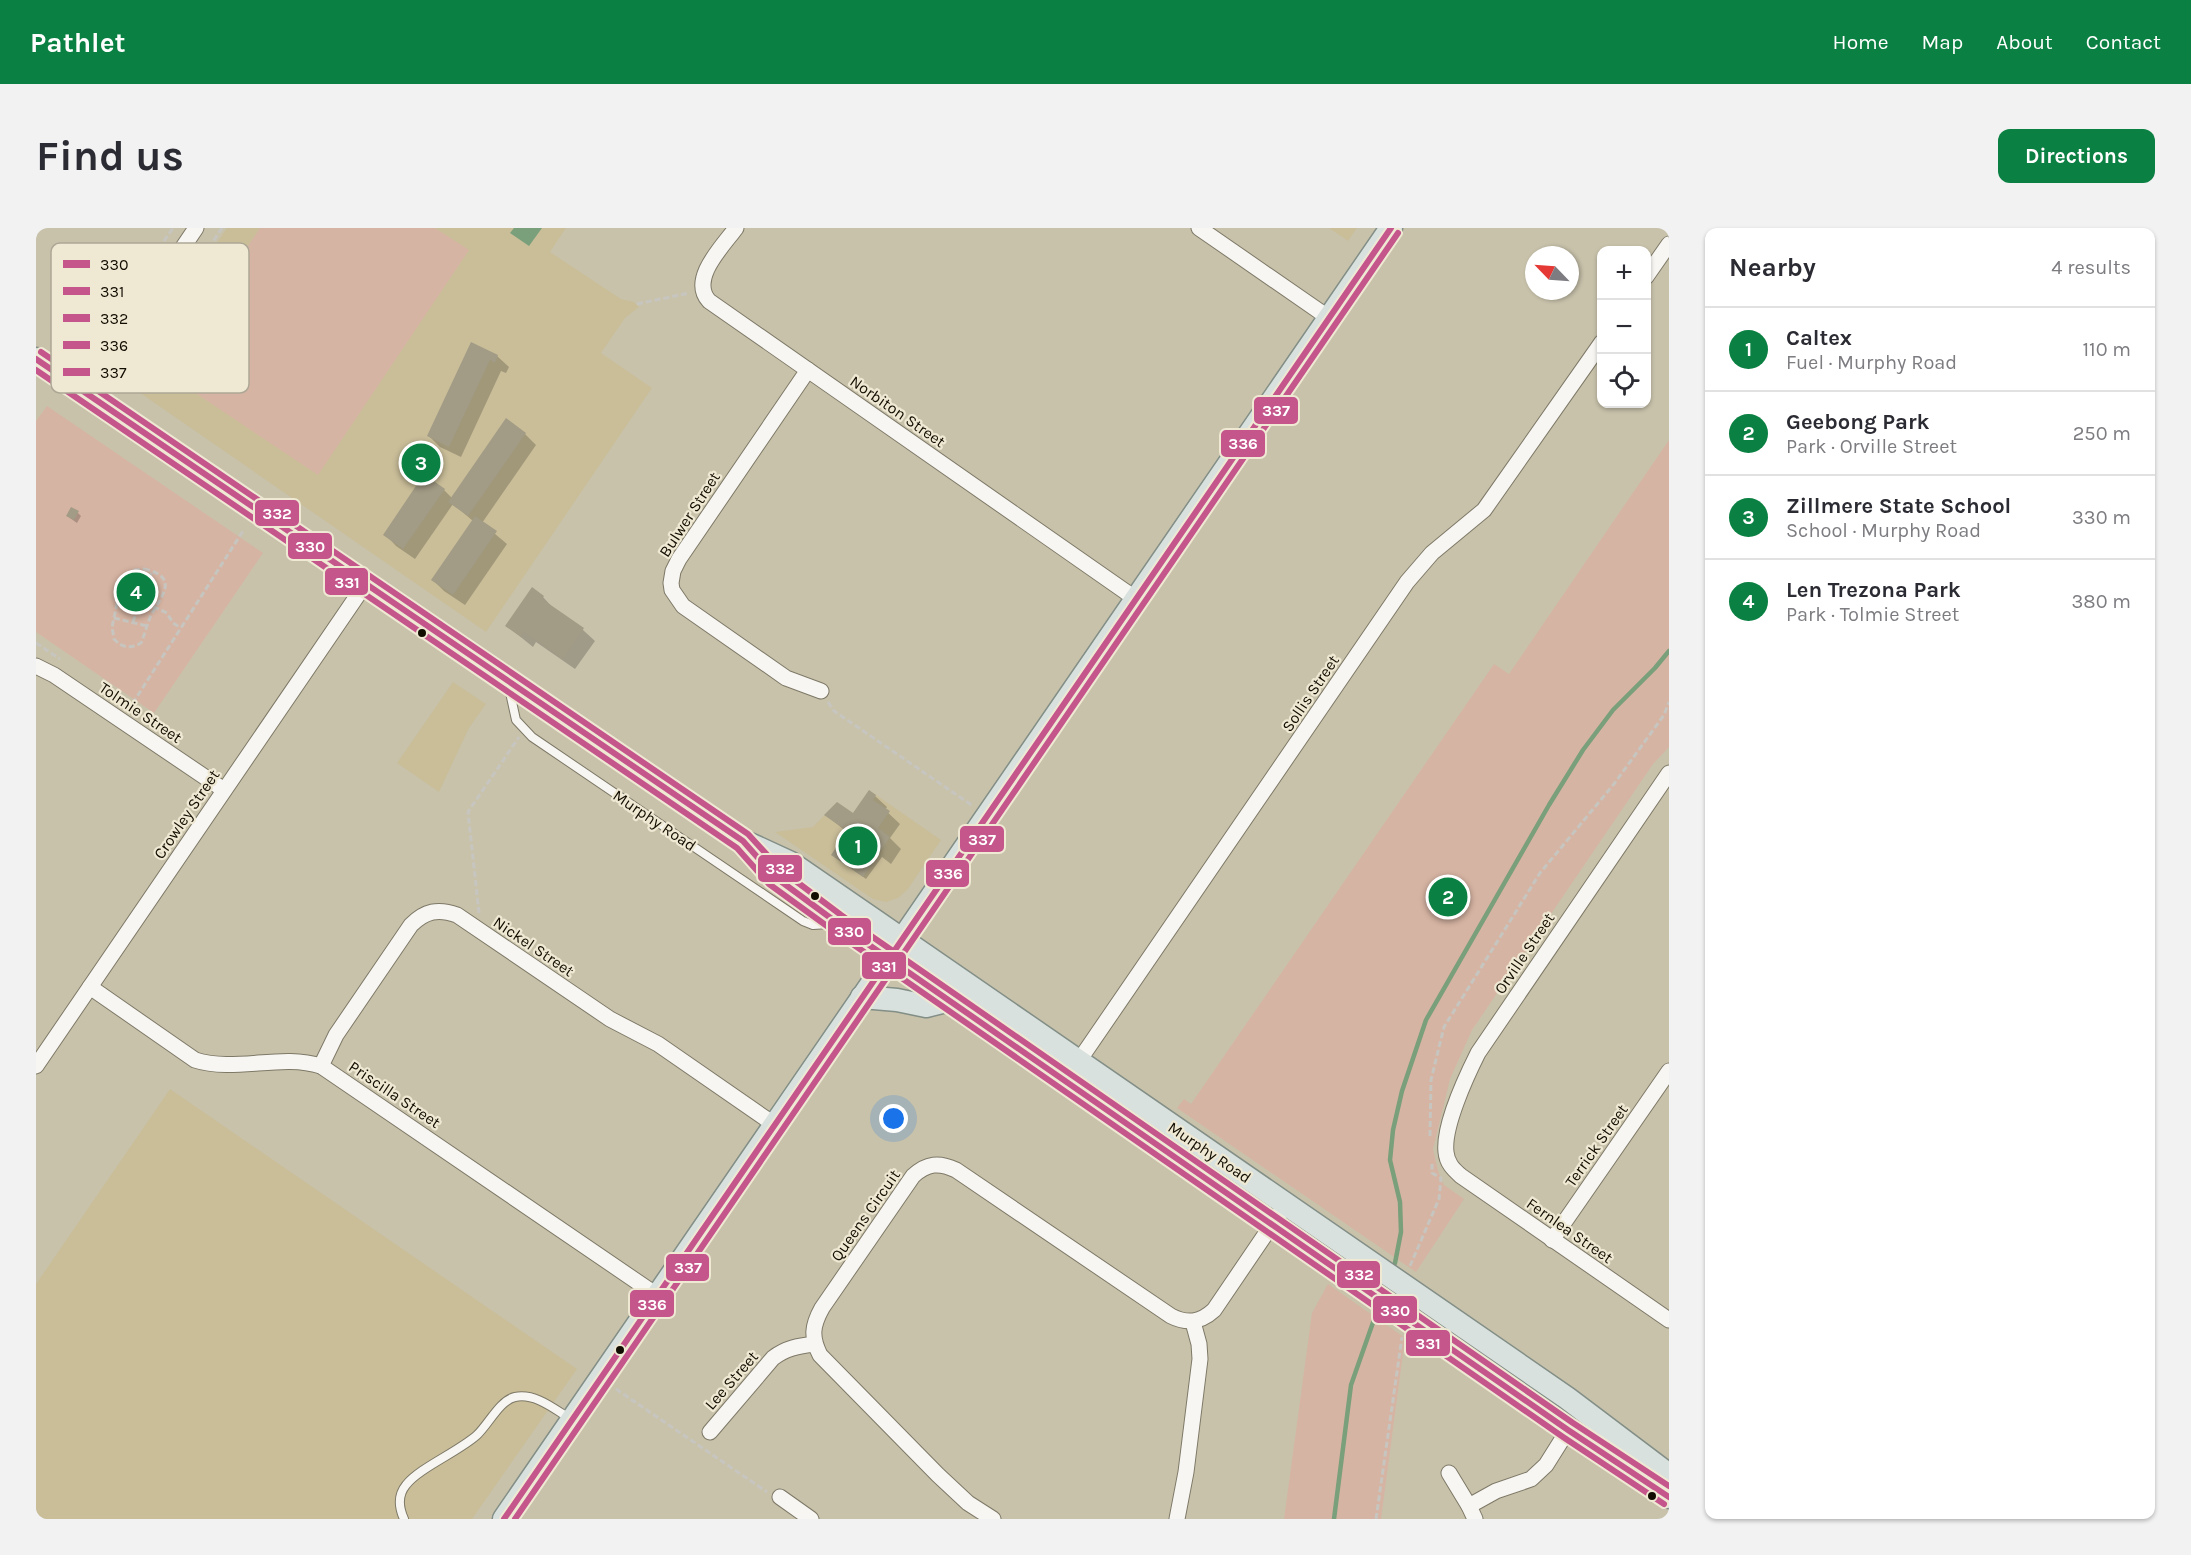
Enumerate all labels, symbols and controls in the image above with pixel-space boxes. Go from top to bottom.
text: Pathlet [30,26,126,59]
text: Home [1833,30,1889,54]
text: Map [1922,30,1963,54]
text: About [1996,30,2053,54]
text: Contact [2086,30,2161,54]
button: Directions [1998,129,2155,183]
text: Find us [36,131,184,181]
legend [51,243,249,393]
north arrow [1525,246,1579,300]
map controls [1597,246,1651,408]
button: + [1597,246,1651,300]
text: Nearby [1729,252,1816,283]
text: 330 [100,255,128,274]
text: 4 results [2051,256,2131,279]
text: 331 [100,282,124,301]
button: − [1597,300,1651,354]
text: 332 [100,309,128,328]
text: Caltex [1786,325,1852,351]
text: 336 [100,336,128,355]
text: 1 [1745,338,1752,361]
text: 110 m [2082,338,2131,361]
text: Fuel · Murphy Road [1786,351,1957,374]
button: locate [1597,354,1651,408]
text: 337 [100,363,127,382]
street label: Norbiton Street [846,372,949,451]
line badge: 337 [1253,396,1299,425]
text: 337 [1262,401,1290,420]
text: Geebong Park [1786,409,1930,435]
text: 2 [1742,422,1755,445]
text: 250 m [2073,422,2131,445]
line badge: 336 [1220,429,1266,458]
text: 336 [1228,434,1258,453]
text: Park · Orville Street [1786,435,1957,458]
pin: 3 [402,440,440,486]
street label: Bulwer Street [655,468,724,560]
text: Zillmere State School [1786,493,2011,519]
line badge: 332 [254,499,300,527]
text: 332 [262,504,292,523]
text: 3 [1742,506,1755,529]
text: 330 m [2072,506,2131,529]
text: School · Murphy Road [1786,519,1981,542]
line badge: 330 [287,532,333,560]
text: 330 [295,537,325,556]
line badge: 331 [324,567,369,596]
pin: 4 [116,570,156,614]
text: 331 [334,573,360,592]
text: Len Trezona Park [1786,577,1961,603]
text: 4 [1743,590,1754,613]
text: 380 m [2072,590,2131,613]
text: Park · Tolmie Street [1786,603,1959,626]
unlabelled marker [416,627,428,639]
street label: Sollis Street [1278,651,1343,735]
street label: Tolmie Street [96,678,186,747]
street label: Crowley Street [150,766,223,863]
street label: Murphy Road [610,786,700,855]
pin: 1 [838,824,878,868]
line badge: 337 [959,825,1005,853]
text: 337 [968,830,996,849]
line badge: 332 [757,854,803,883]
text: 332 [765,859,795,878]
line badge: 336 [925,859,970,888]
text: 336 [933,864,963,883]
pin: 2 [1428,874,1468,920]
unlabelled marker [809,890,821,902]
street label: Orville Street [1490,909,1559,997]
street label: Nickel Street [490,912,578,980]
line badge: 330 [827,917,872,946]
text: 330 [834,922,864,941]
line badge: 331 [861,951,907,980]
text: 331 [871,957,897,976]
street label: Priscilla Street [345,1057,444,1132]
street label: Terrick Street [1561,1100,1632,1190]
your location [879,1104,908,1133]
street label: Murphy Road [1165,1118,1255,1187]
street label: Queens Circuit [827,1166,904,1265]
street label: Fernlea Street [1523,1194,1616,1267]
line badge: 337 [665,1253,710,1282]
text: 337 [674,1258,702,1277]
line badge: 332 [1336,1260,1381,1289]
text: 332 [1344,1265,1374,1284]
line badge: 336 [629,1289,675,1318]
text: 336 [637,1295,667,1314]
line badge: 330 [1372,1295,1418,1324]
text: 330 [1380,1301,1410,1320]
line badge: 331 [1405,1329,1451,1357]
text: 331 [1415,1334,1441,1353]
unlabelled marker [614,1344,626,1356]
street label: Lee Street [701,1347,762,1414]
unlabelled marker [1646,1490,1658,1502]

